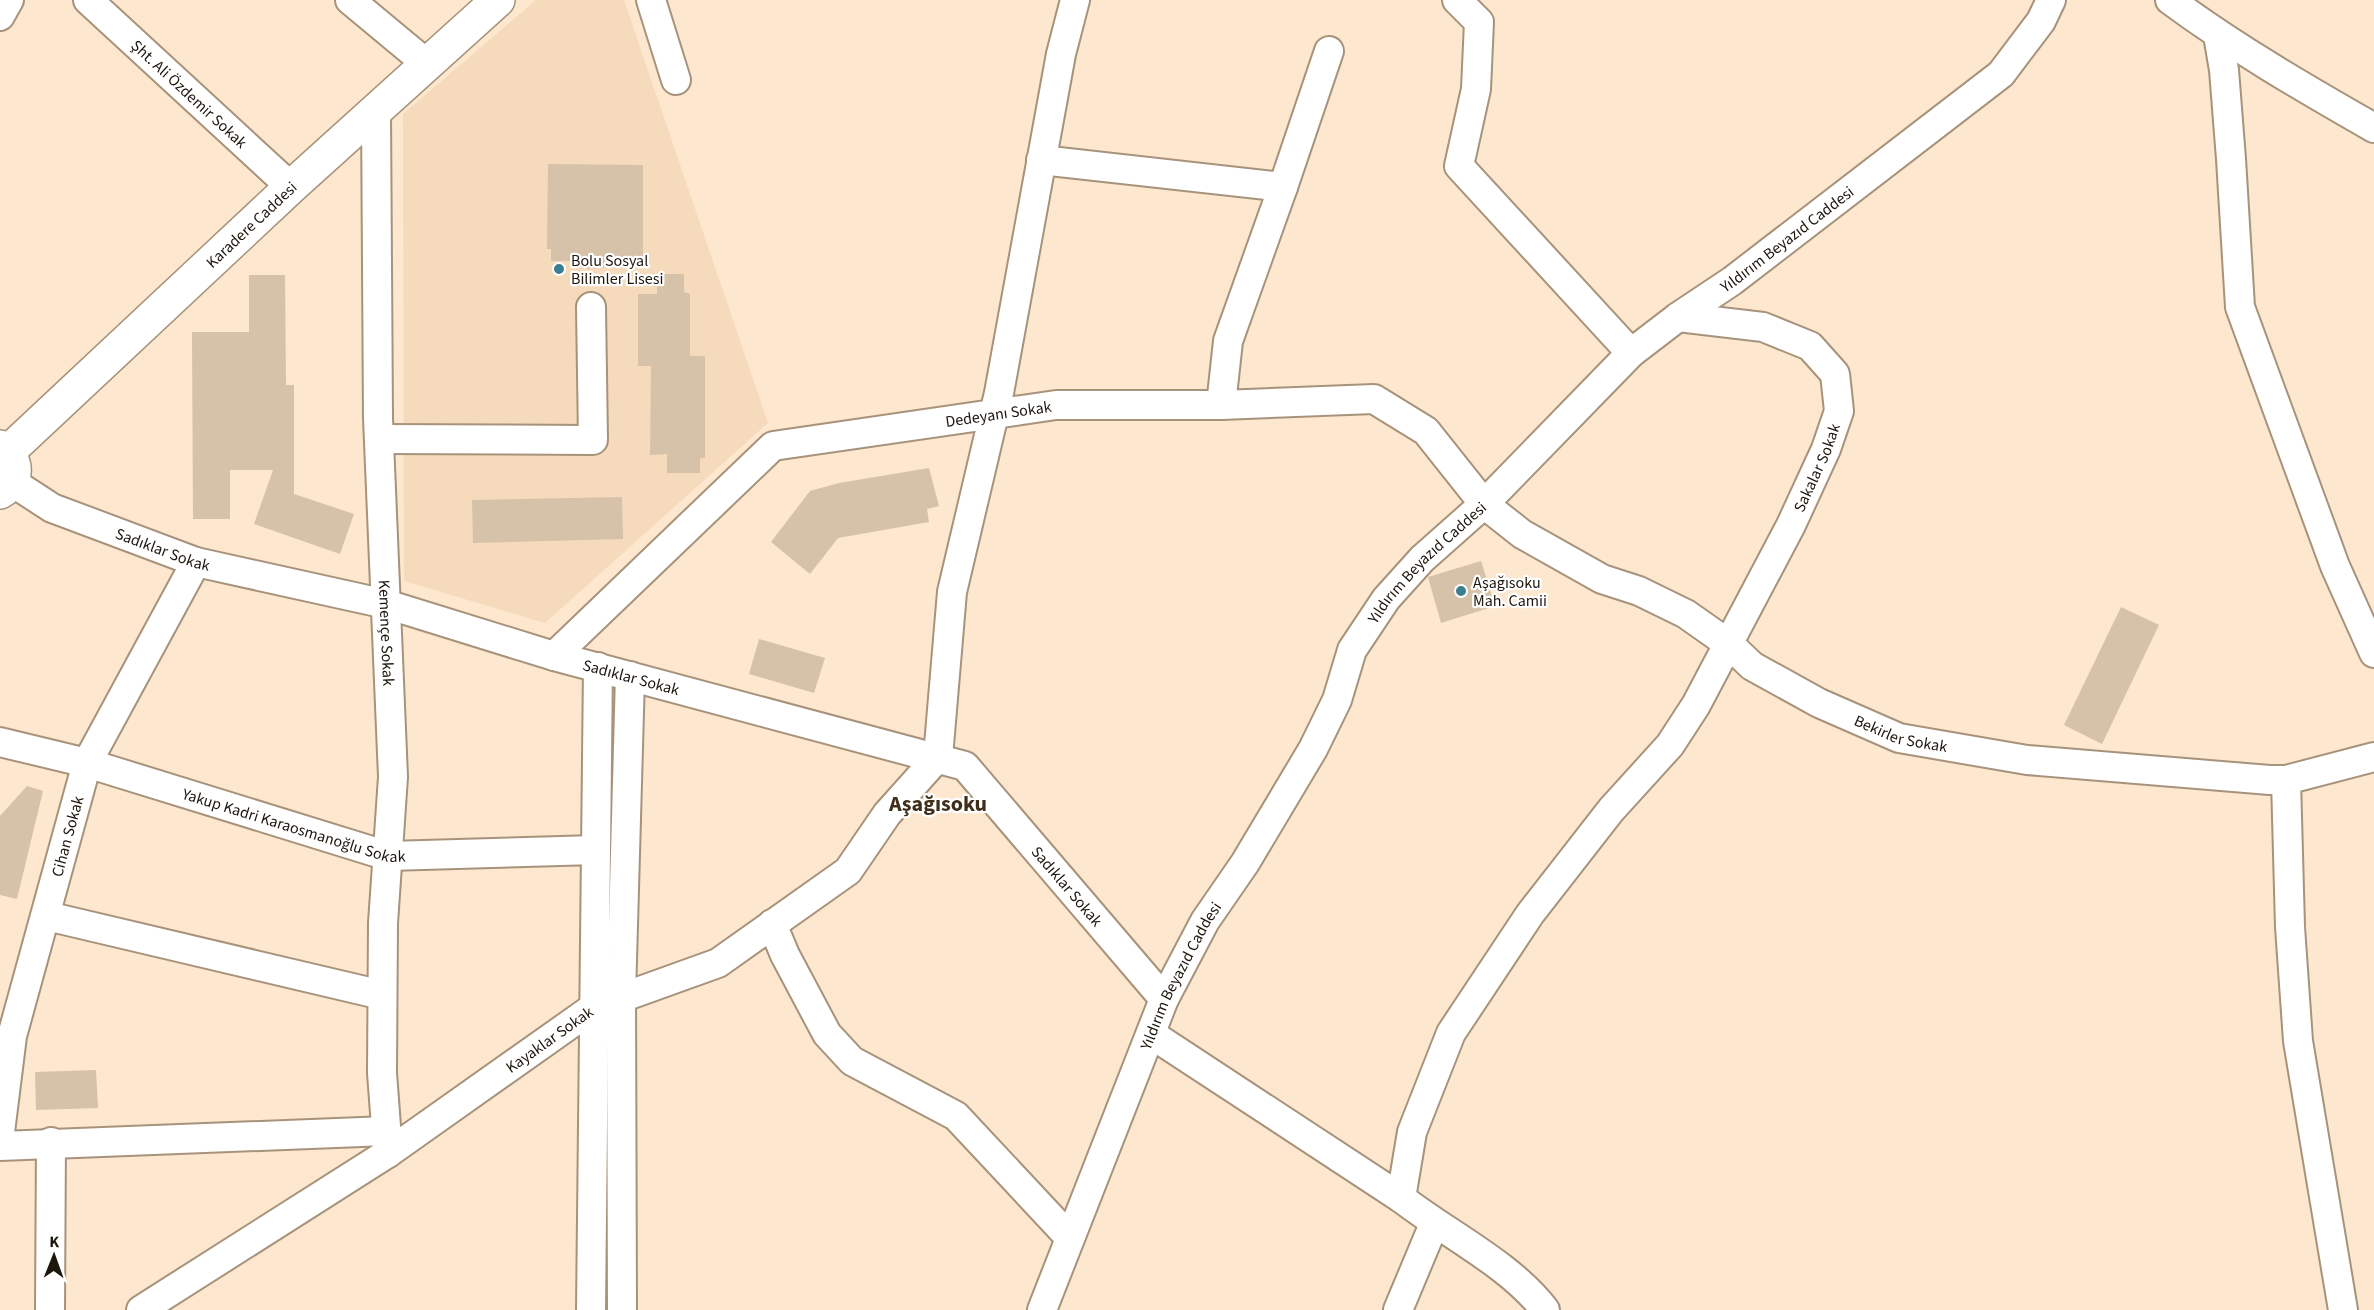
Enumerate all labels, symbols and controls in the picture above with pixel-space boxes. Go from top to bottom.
street label: Şht. Ali Özdemir Sokak [126,35,252,153]
street label: Karadere Caddesi [201,177,302,273]
street label: Yıldırım Beyazıd Caddesi [1715,181,1859,298]
place label: Bolu Sosyal Bilimler Lisesi [571,250,663,290]
marker: Bolu Sosyal Bilimler Lisesi [552,262,566,276]
street label: Dedeyanı Sokak [944,396,1053,433]
street label: Sakalar Sokak [1789,421,1846,516]
street label: Yıldırım Beyazıd Caddesi [1362,497,1491,629]
street label: Sadıklar Sokak [112,523,212,577]
place label: Aşağısoku Mah. Camii [1473,572,1547,612]
street label: Kemençe Sokak [373,579,399,686]
marker: Aşağısoku Mah. Camii [1454,584,1468,598]
street label: Sadıklar Sokak [580,654,682,701]
street label: Bekirler Sokak [1851,710,1949,758]
street label: Yakup Kadri Karaosmanoğlu Sokak [179,783,406,868]
district label: Aşağısoku [888,788,987,820]
street label: Cihan Sokak [46,793,89,879]
street label: Sadıklar Sokak [1026,842,1107,931]
street label: Yıldırım Beyazıd Caddesi [1135,898,1227,1054]
street label: Kayaklar Sokak [502,1001,598,1078]
north arrow [24,1226,84,1286]
text: K [49,1231,60,1253]

